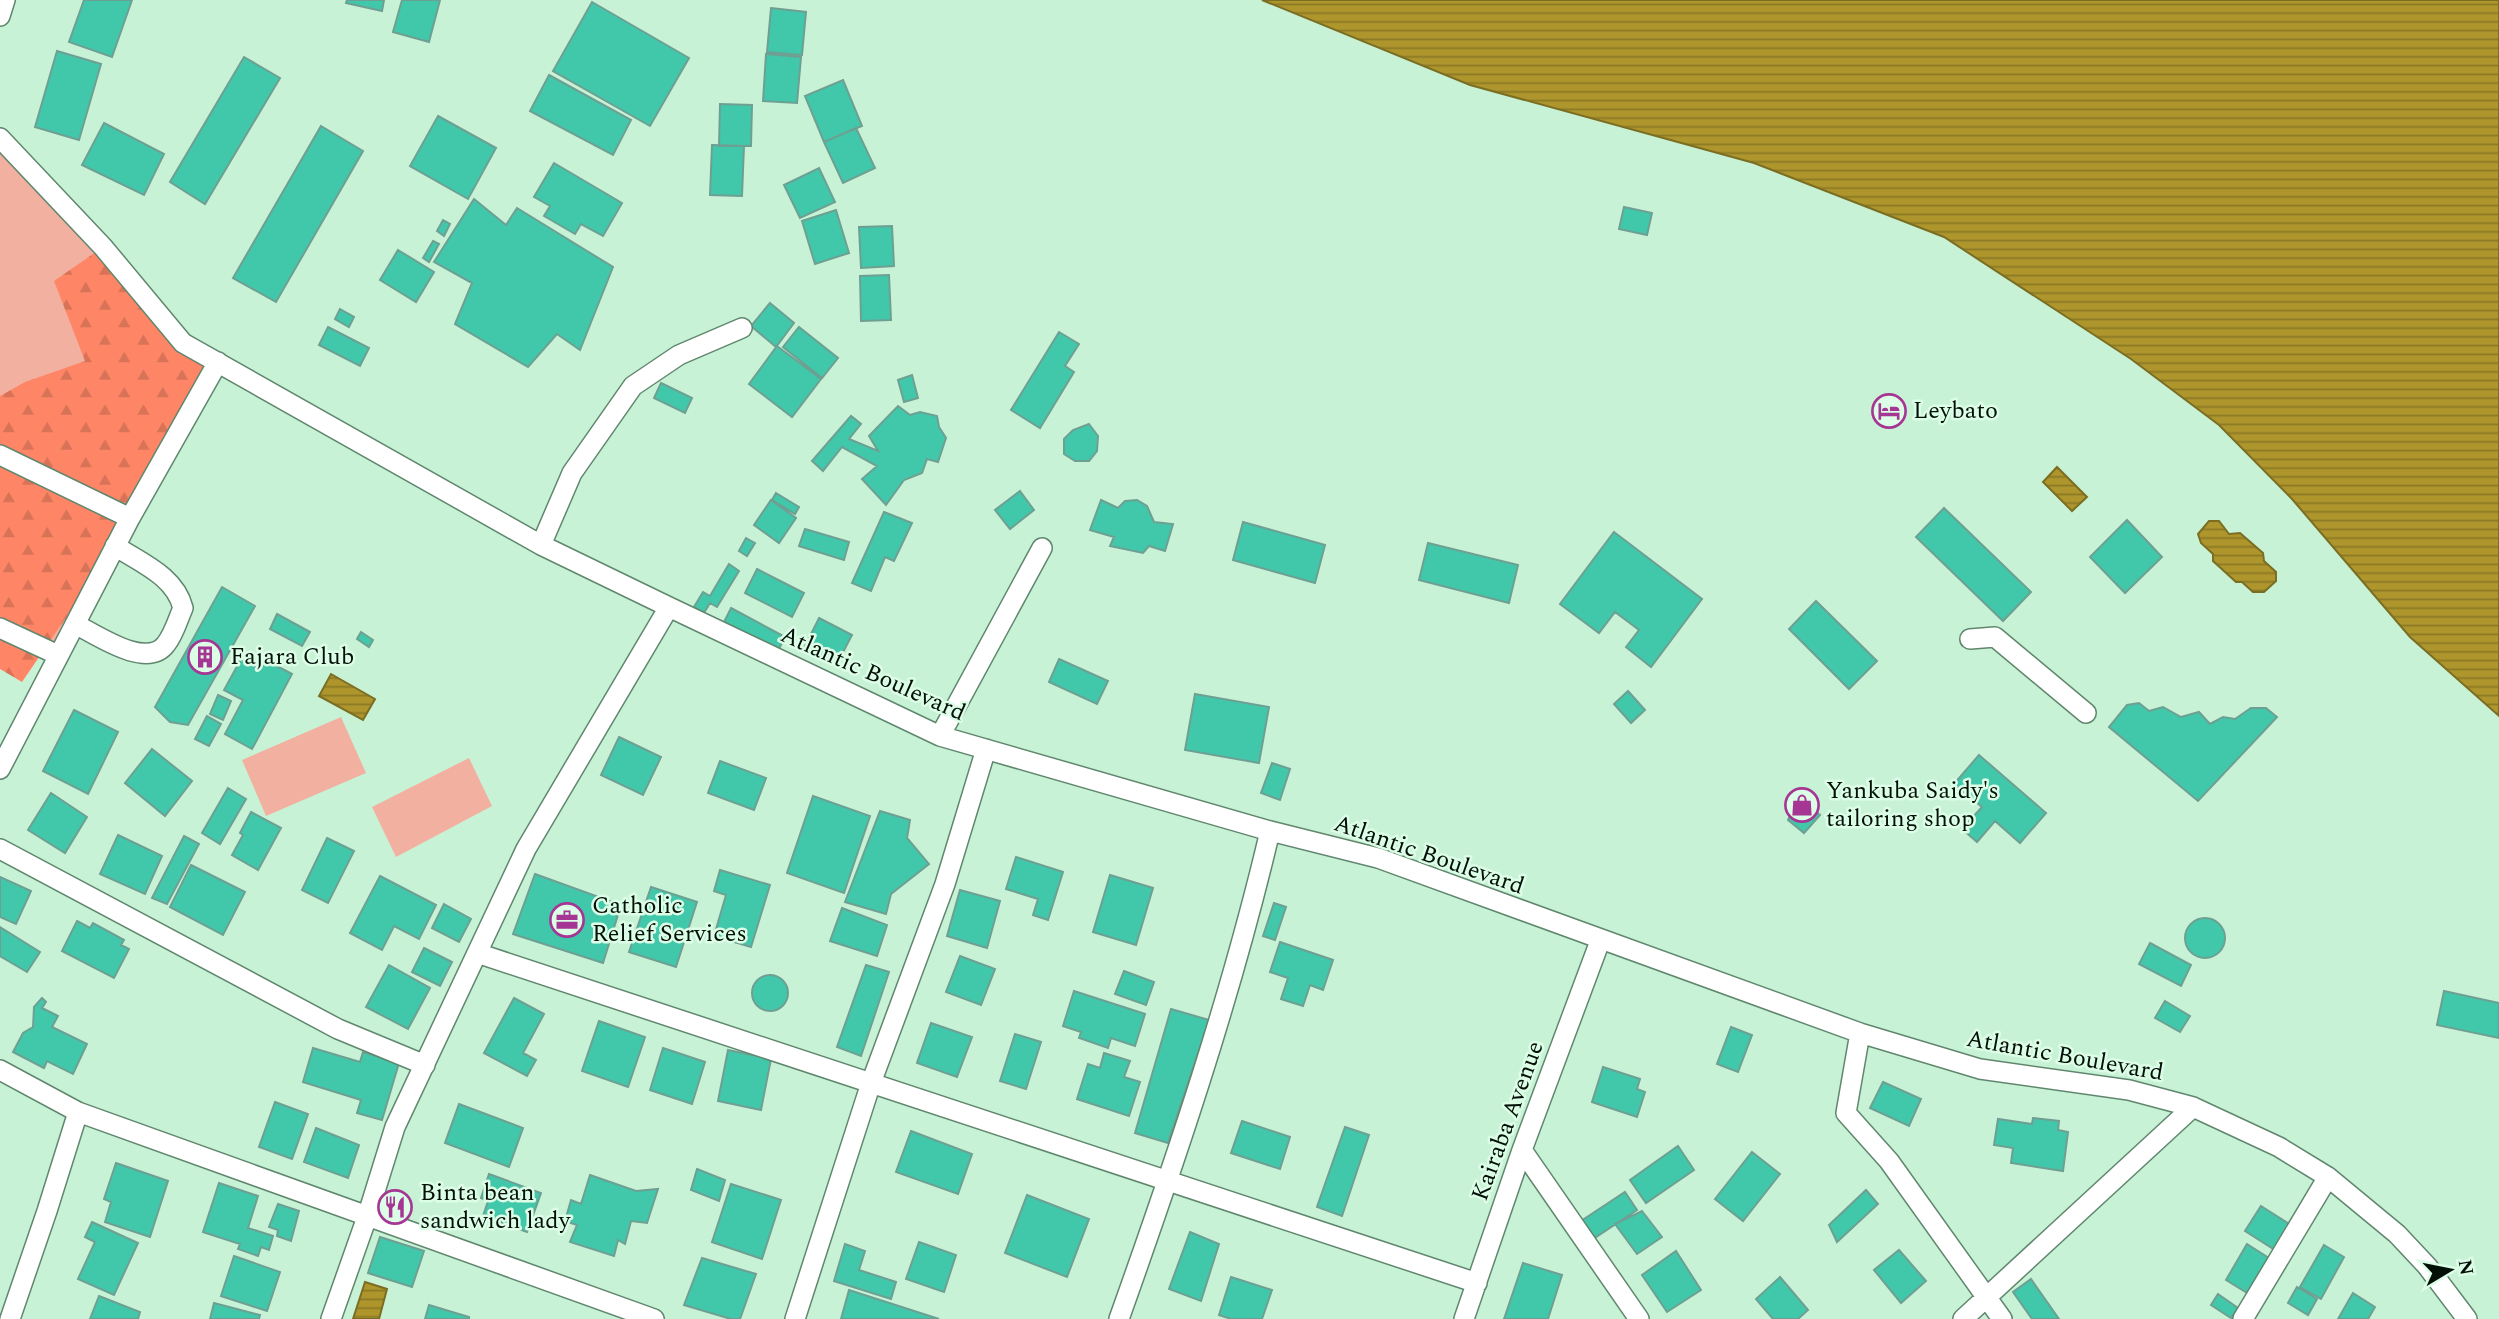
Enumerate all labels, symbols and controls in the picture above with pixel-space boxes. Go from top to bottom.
hotel icon: Leybato [1870,392,1908,430]
place label: Leybato [1913,393,1998,429]
street label: Atlantic Boulevard [775,617,971,731]
building icon: Fajara Club [186,638,224,676]
place label: Fajara Club [230,639,354,675]
place label: Yankuba Saidy's tailoring shop [1826,773,1999,837]
shop icon: Yankuba Saidy's tailoring shop [1783,786,1821,824]
street label: Atlantic Boulevard [1329,806,1529,904]
place label: Catholic Relief Services [592,888,747,952]
office icon: Catholic Relief Services [548,901,586,939]
street label: Atlantic Boulevard [1964,1021,2166,1091]
street label: Kairaba Avenue [1462,1036,1554,1206]
place label: Binta bean sandwich lady [420,1175,572,1239]
restaurant icon: Binta bean sandwich lady [376,1188,414,1226]
north arrow [2415,1235,2485,1305]
text: N [2450,1257,2481,1277]

